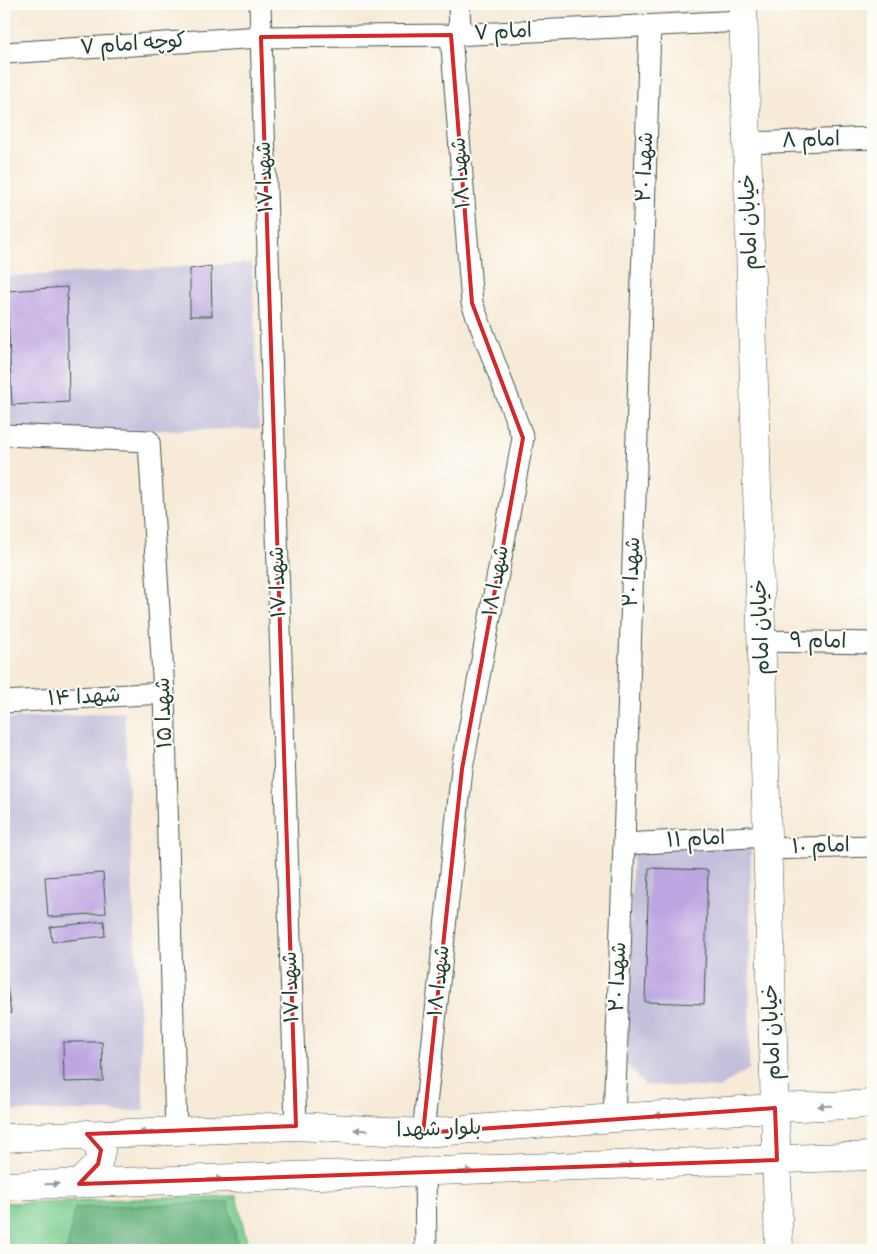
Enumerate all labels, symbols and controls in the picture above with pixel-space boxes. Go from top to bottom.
street label: امام ۷ [473,16,533,50]
street label: کوچه امام ۷ [79,26,187,64]
street label: امام ۸ [781,125,841,157]
street label: شهدا ۲۰ [630,131,662,203]
street label: شهدا ۱۸ [445,136,479,210]
street label: شهدا ۱۷ [250,141,282,213]
street label: خیابان امام [733,174,767,270]
street label: شهدا ۲۰ [617,536,649,608]
street label: شهدا ۱۸ [476,543,518,619]
street label: شهدا ۱۷ [263,546,295,618]
street label: خیابان امام [745,579,779,675]
street label: امام ۹ [789,627,847,657]
street label: شهدا ۱۵ [149,677,181,749]
street label: شهدا ۱۴ [47,681,121,715]
street label: امام ۱۱ [666,823,726,857]
street label: امام ۱۰ [791,831,851,863]
street label: شهدا ۲۰ [603,941,635,1013]
street label: شهدا ۱۸ [421,944,459,1018]
street label: شهدا ۱۷ [276,951,308,1023]
street label: خیابان امام [756,984,790,1080]
one-way arrow [816,1102,832,1110]
one-way arrow [654,1112,670,1120]
street label: بلوار شهدا [396,1114,482,1146]
one-way arrow [352,1125,368,1133]
one-way arrow [138,1129,154,1137]
one-way arrow [619,1161,635,1169]
one-way arrow [457,1166,473,1174]
one-way arrow [207,1175,223,1183]
one-way arrow [45,1180,61,1188]

